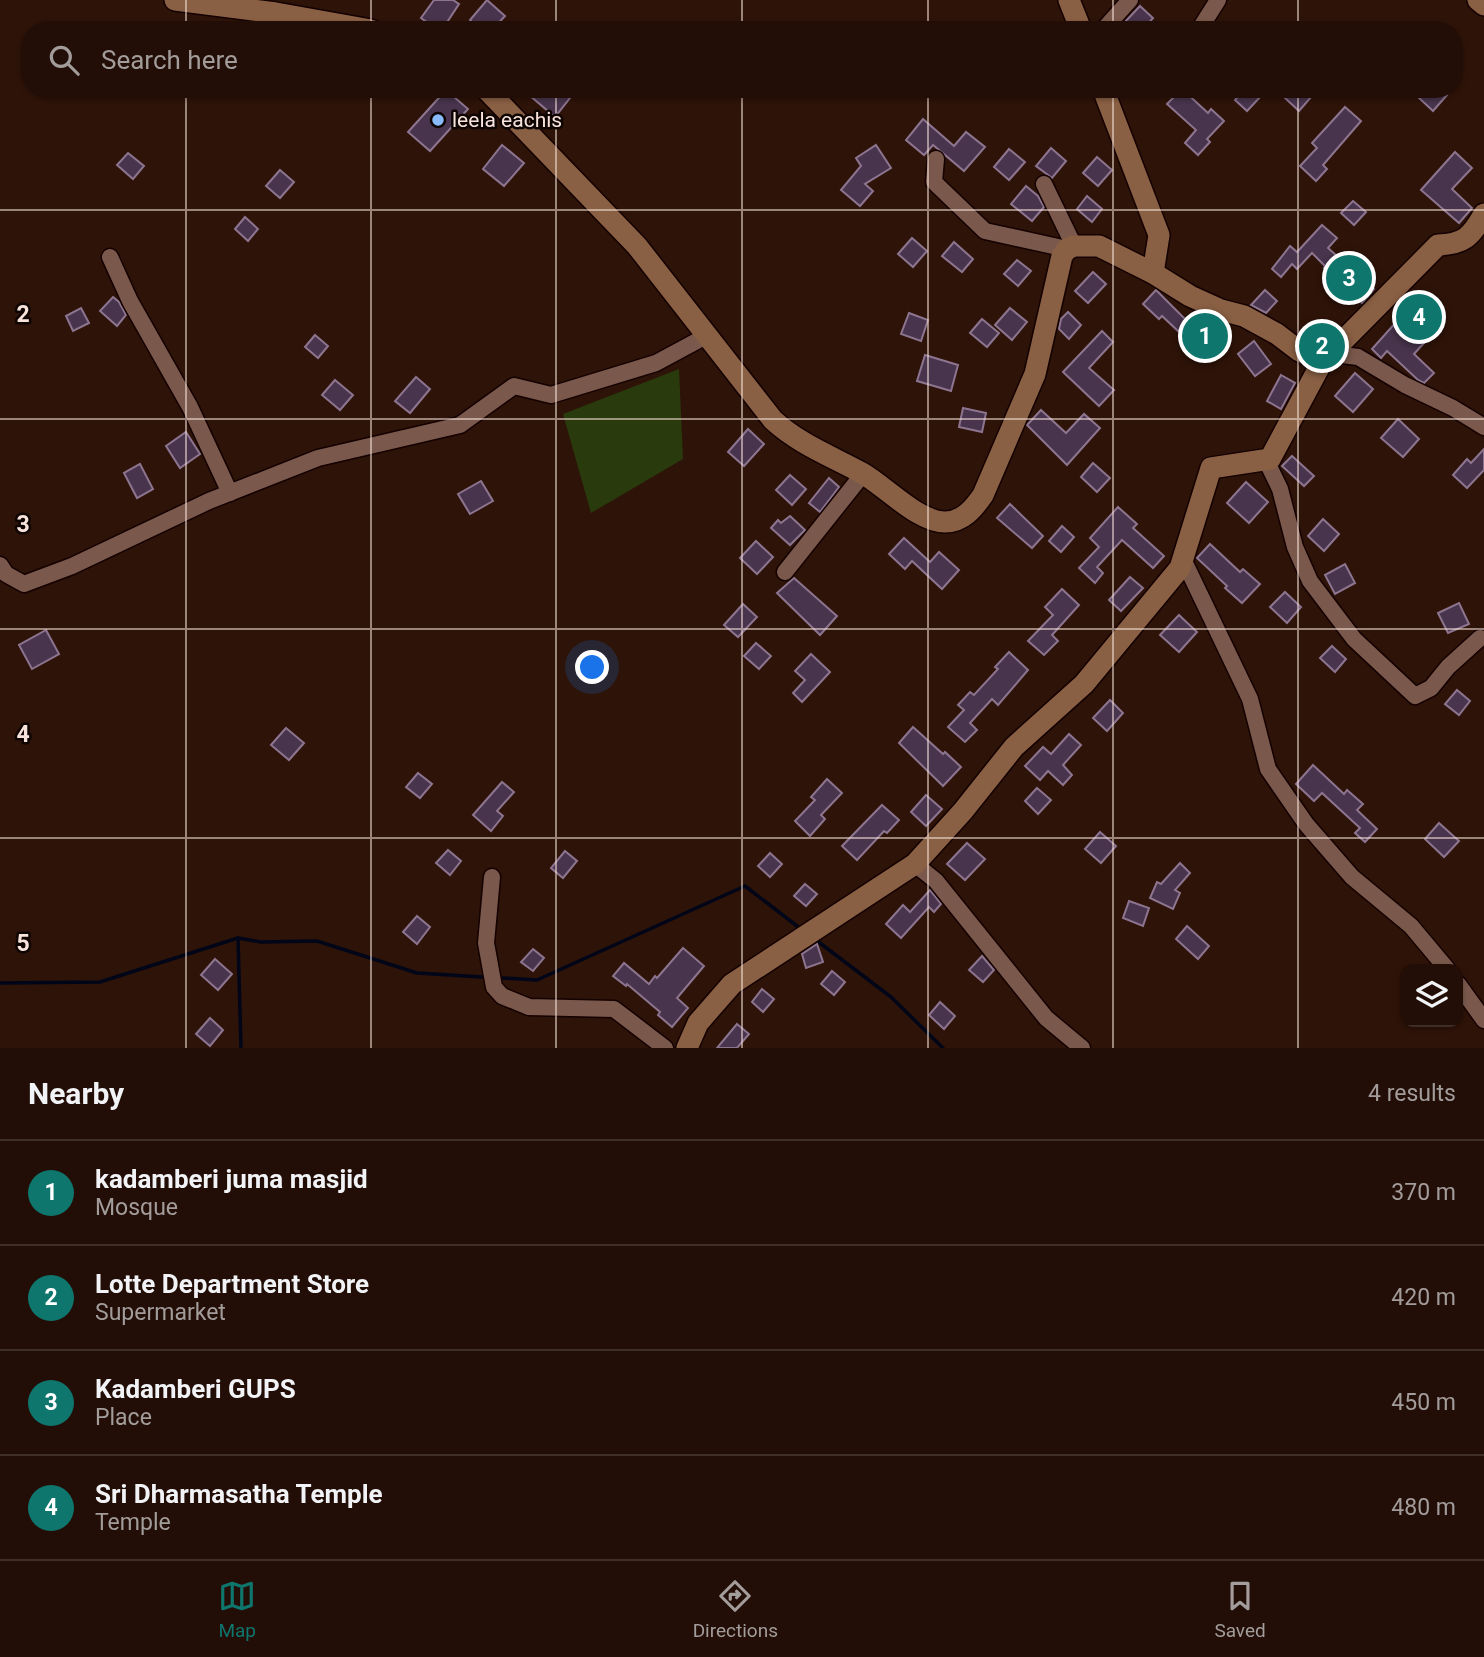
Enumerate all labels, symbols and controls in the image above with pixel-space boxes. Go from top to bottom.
search box [21,21,1463,98]
icon: search [45,41,83,79]
text: Search here [101,45,238,75]
place label: leela eachis [452,108,562,132]
marker: leela eachis [430,112,446,128]
pin: 3 [1326,252,1372,304]
pin: 4 [1396,291,1442,343]
text: 2 [16,301,30,328]
pin: 1 [1182,310,1228,362]
pin: 2 [1299,320,1345,372]
text: 3 [16,511,30,538]
your location [575,650,609,684]
text: 4 [16,721,30,748]
text: 5 [16,930,30,957]
map controls [1400,964,1463,1027]
button: layers [1400,964,1463,1027]
text: Nearby [28,1076,124,1111]
text: 4 results [1368,1080,1456,1107]
text: kadamberi juma masjid [95,1164,368,1194]
text: 1 [44,1179,58,1206]
text: 370 m [1391,1179,1456,1206]
text: Mosque [95,1194,178,1221]
text: Lotte Department Store [95,1269,369,1299]
text: 2 [44,1284,58,1311]
text: 420 m [1391,1284,1456,1311]
text: Supermarket [95,1299,226,1326]
text: Kadamberi GUPS [95,1374,296,1404]
text: 3 [44,1389,58,1416]
text: 450 m [1391,1389,1456,1416]
text: Place [95,1404,152,1431]
text: Sri Dharmasatha Temple [95,1479,383,1509]
text: 4 [44,1494,58,1521]
text: 480 m [1391,1494,1456,1521]
text: Temple [95,1509,171,1536]
tab: Map [218,1577,256,1642]
tab: Directions [693,1577,778,1642]
tab: Saved [1214,1577,1266,1642]

